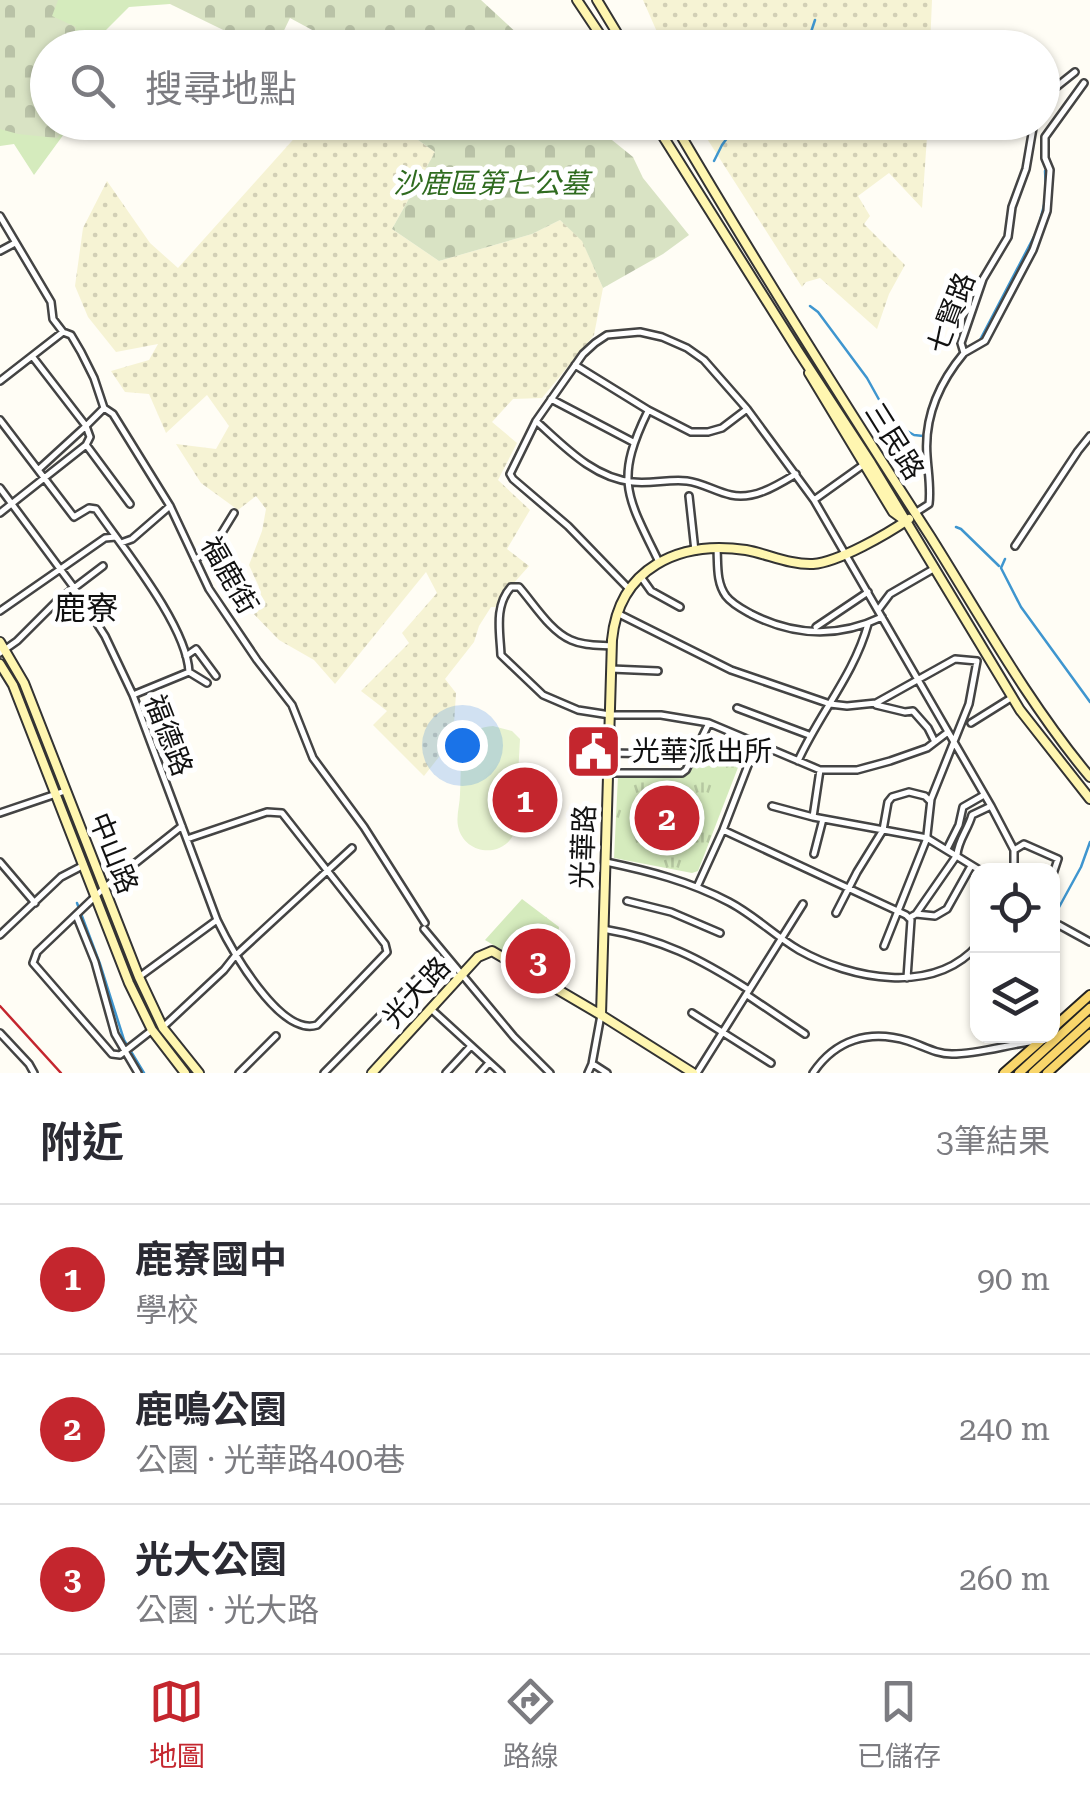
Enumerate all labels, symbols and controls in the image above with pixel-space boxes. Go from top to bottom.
search box [30,30,1060,140]
icon: search [65,58,120,113]
text: 搜尋地點 [145,67,297,111]
park label: 沙鹿區第七公墓 [393,167,593,200]
street label: 七賢路 [921,268,982,358]
street label: 三民路 [858,397,931,486]
street label: 福鹿街 [194,531,265,620]
district label: 鹿寮 [54,589,118,627]
street label: 福德路 [138,690,199,780]
your location [437,720,488,771]
public building icon: 光華派出所 [563,721,623,781]
place label: 光華派出所 [632,735,772,768]
pin: 1 [492,762,558,838]
pin: 2 [634,780,700,856]
street label: 光華路 [566,804,601,890]
street label: 中山路 [83,808,145,898]
map controls [970,863,1060,1043]
button: locate [970,863,1060,953]
pin: 3 [506,924,570,998]
street label: 光大路 [376,950,457,1034]
button: layers [970,953,1060,1043]
text: 附近 [40,1118,124,1167]
text: 3筆結果 [936,1122,1050,1160]
text: 鹿寮國中 [135,1238,287,1282]
text: 1 [64,1260,81,1298]
text: 90 m [977,1260,1050,1298]
text: 學校 [135,1291,199,1329]
text: 鹿鳴公園 [135,1388,287,1432]
text: 2 [64,1410,81,1448]
text: 240 m [959,1410,1050,1448]
text: 公園 · 光華路400巷 [135,1441,405,1479]
text: 光大公園 [135,1538,287,1582]
text: 3 [64,1560,81,1598]
text: 260 m [959,1560,1050,1598]
text: 公園 · 光大路 [135,1591,319,1629]
tab: 地圖 [149,1674,205,1774]
tab: 路線 [503,1674,559,1774]
tab: 已儲存 [857,1674,941,1774]

